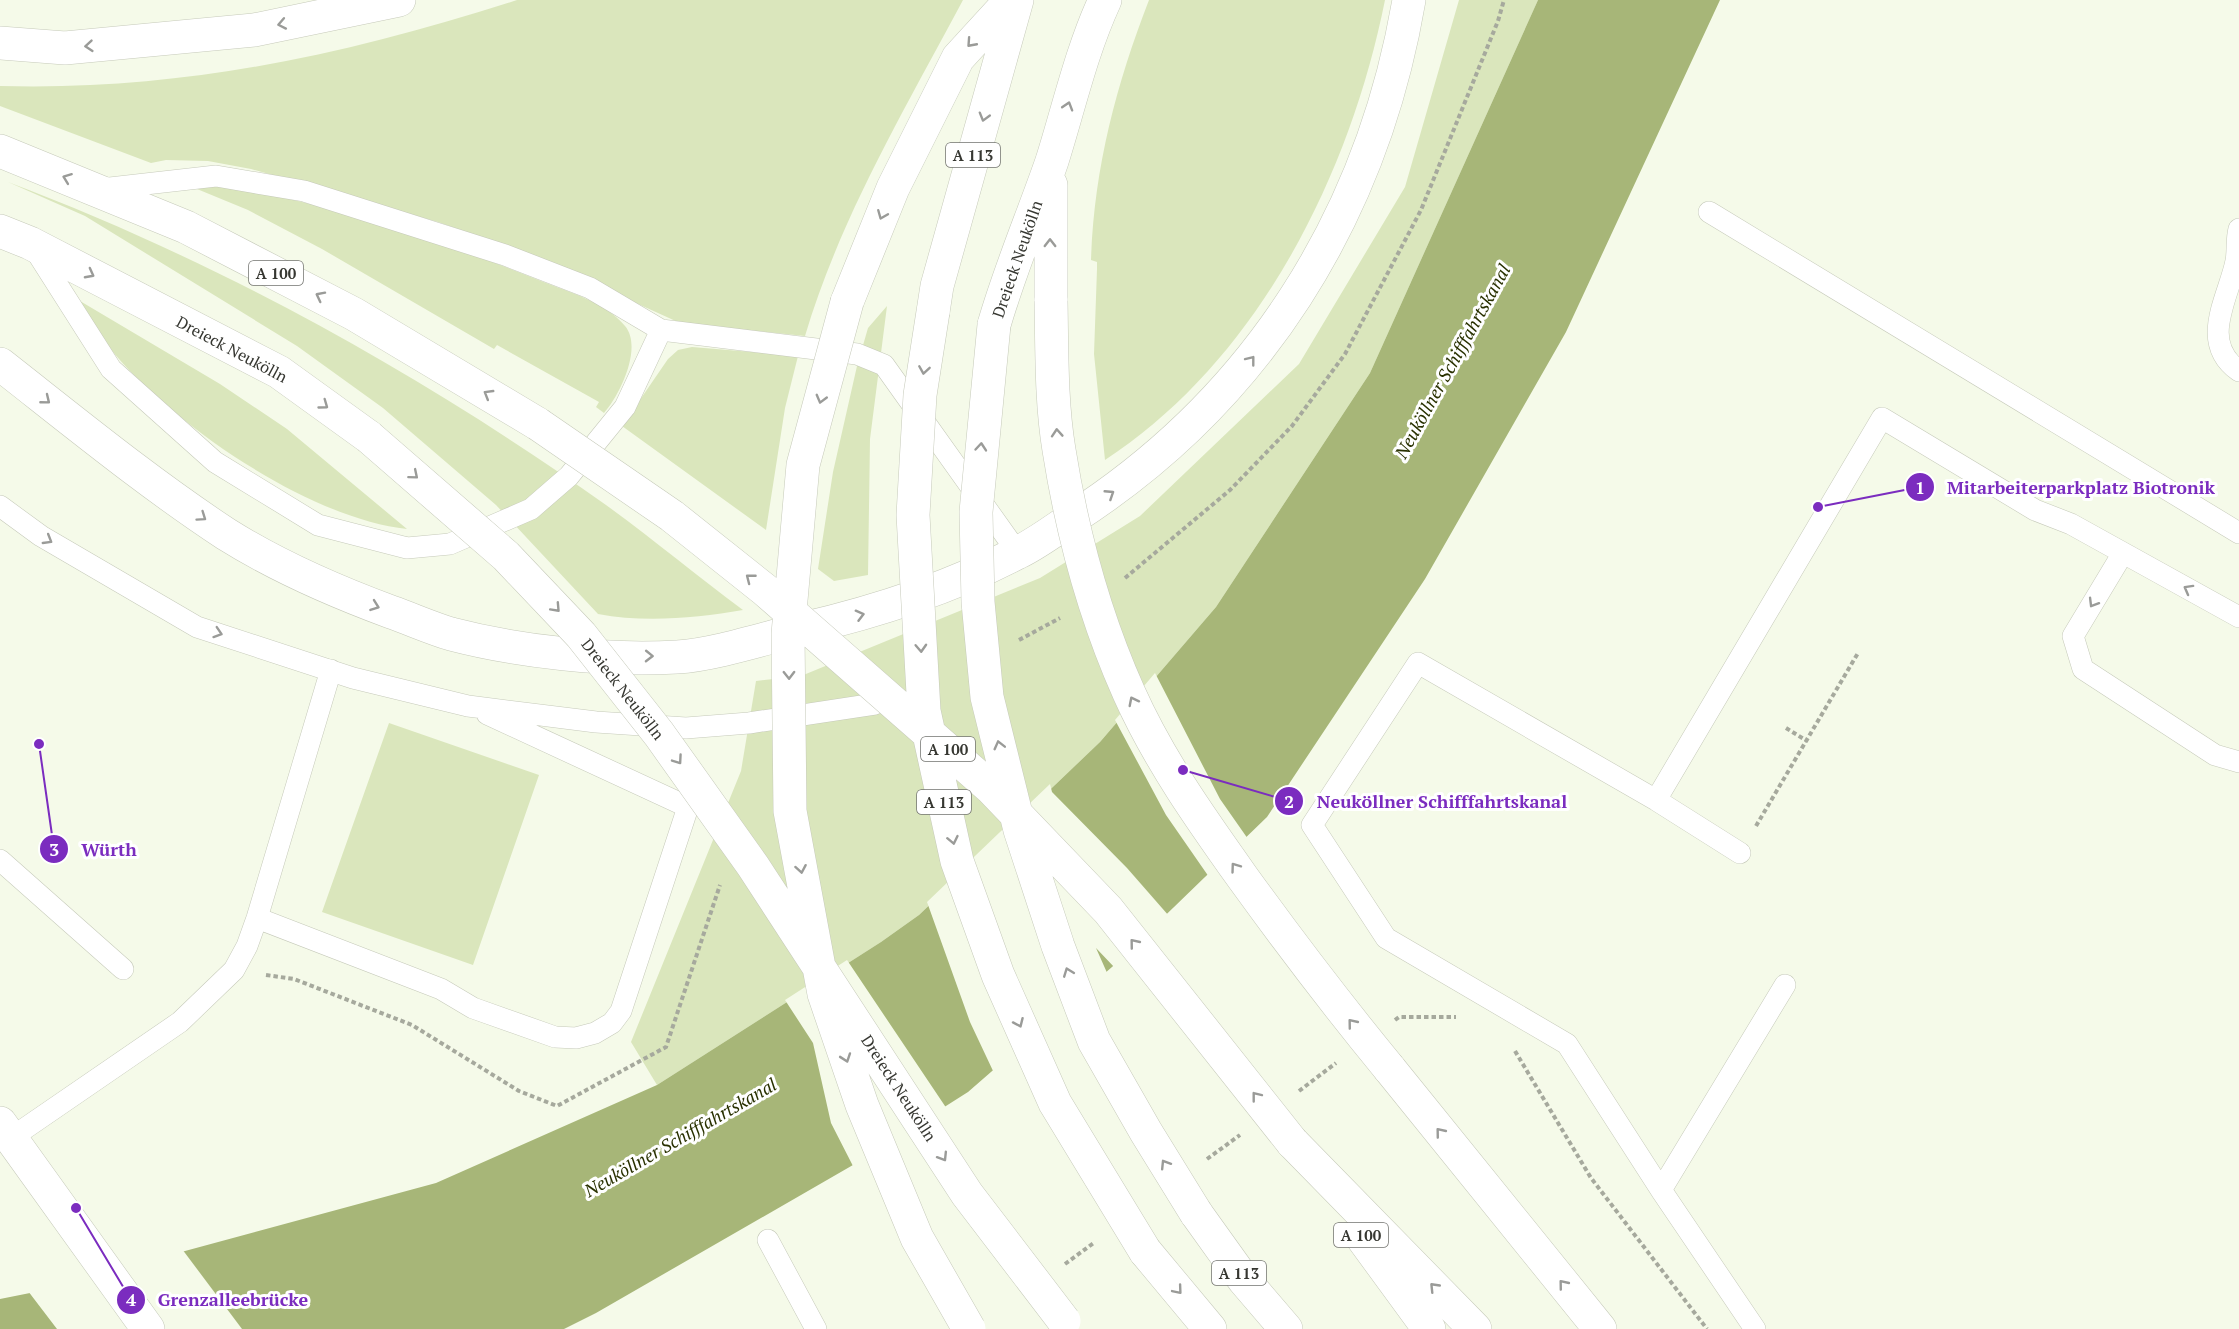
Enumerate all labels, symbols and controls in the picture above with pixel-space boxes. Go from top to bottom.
one-way arrow [277,17,287,30]
one-way arrow [967,36,978,47]
one-way arrow [84,39,93,52]
one-way arrow [1061,101,1073,112]
one-way arrow [979,111,991,122]
road number: A 113 [946,143,1000,167]
one-way arrow [63,172,73,185]
street label: Dreieck Neukölln [987,197,1048,321]
one-way arrow [876,210,889,220]
one-way arrow [1044,238,1056,247]
water label: Neuköllner Schifffahrtskanal [1388,260,1515,463]
road number: A 100 [249,261,303,285]
one-way arrow [84,267,95,279]
one-way arrow [315,292,326,303]
street label: Dreieck Neukölln [173,310,292,388]
one-way arrow [1243,356,1254,367]
one-way arrow [919,365,931,374]
one-way arrow [484,390,494,401]
one-way arrow [39,393,50,404]
one-way arrow [816,393,828,404]
one-way arrow [317,397,328,408]
one-way arrow [1051,429,1064,438]
one-way arrow [974,443,987,452]
one-way arrow [407,467,418,478]
callout: Mitarbeiterparkplatz Biotronik [1905,469,2227,505]
text: 1 [1915,475,1925,499]
text: Mitarbeiterparkplatz Biotronik [1947,475,2215,499]
one-way arrow [1104,490,1114,502]
one-way arrow [195,510,206,521]
one-way arrow [42,532,52,544]
one-way arrow [746,575,757,586]
one-way arrow [2184,585,2194,596]
one-way arrow [2088,597,2100,607]
one-way arrow [369,598,379,611]
one-way arrow [548,601,559,612]
one-way arrow [855,610,865,623]
one-way arrow [212,626,223,639]
street label: Dreieck Neukölln [576,634,670,745]
one-way arrow [914,643,927,652]
one-way arrow [644,650,653,663]
one-way arrow [783,670,795,679]
one-way arrow [1129,697,1140,707]
road number: A 100 [921,737,975,761]
one-way arrow [993,740,1006,750]
one-way arrow [671,754,682,765]
callout: Neuköllner Schifffahrtskanal [1274,783,1579,819]
text: 2 [1284,789,1294,813]
text: Neuköllner Schifffahrtskanal [1317,789,1567,813]
road number: A 113 [917,790,971,814]
callout: Würth [39,831,149,867]
one-way arrow [945,834,958,844]
text: 3 [49,837,59,861]
text: Würth [81,837,137,861]
one-way arrow [1231,862,1242,873]
one-way arrow [794,863,807,873]
one-way arrow [1131,939,1142,950]
one-way arrow [1062,967,1075,977]
one-way arrow [1012,1016,1024,1027]
one-way arrow [1348,1019,1359,1030]
street label: Dreieck Neukölln [856,1030,942,1146]
one-way arrow [838,1052,851,1063]
water label: Neuköllner Schifffahrtskanal [579,1072,781,1203]
one-way arrow [1252,1091,1263,1102]
one-way arrow [1437,1128,1448,1139]
one-way arrow [936,1151,947,1162]
one-way arrow [1162,1159,1173,1170]
road number: A 100 [1334,1223,1388,1247]
road number: A 113 [1212,1261,1266,1285]
one-way arrow [1559,1279,1570,1290]
callout: Grenzalleebrücke [116,1282,321,1318]
one-way arrow [1170,1283,1181,1294]
one-way arrow [1431,1283,1442,1294]
text: 4 [126,1287,137,1311]
text: Grenzalleebrücke [158,1287,309,1311]

